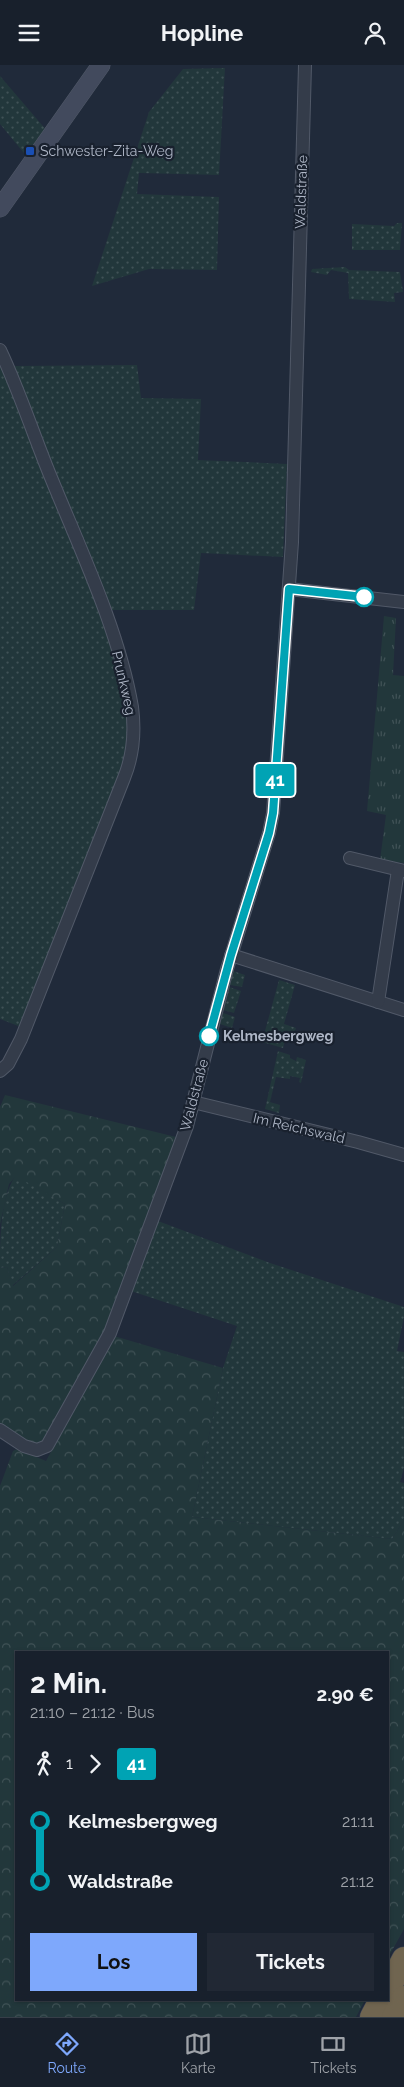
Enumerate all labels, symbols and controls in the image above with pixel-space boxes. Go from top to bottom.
icon: menu [15,19,43,47]
icon: person [361,19,389,47]
text: Hopline [161,20,243,46]
place label: Schwester-Zita-Weg [40,143,173,159]
marker: Schwester-Zita-Weg [24,145,36,157]
street label: Waldstraße [292,155,310,229]
unlabelled marker [354,587,374,607]
street label: Prunkweg [109,649,139,717]
line badge: 41 [252,764,298,796]
text: 41 [265,769,285,790]
marker: Kelmesbergweg [199,1026,219,1046]
place label: Kelmesbergweg [223,1028,333,1044]
street label: Waldstraße [177,1057,211,1133]
street label: Im Reichswald [251,1110,347,1146]
text: 2 Min. [30,1667,107,1700]
text: 2.90 € [316,1683,374,1705]
text: 21:10 – 21:12 · Bus [30,1703,155,1722]
icon: walk [30,1750,58,1778]
icon: forward [81,1750,109,1778]
text: 41 [127,1753,146,1774]
text: 1 [66,1754,73,1773]
text: Kelmesbergweg [68,1810,218,1832]
text: 21:11 [342,1812,374,1831]
text: Waldstraße [68,1870,173,1892]
text: 21:12 [341,1872,374,1891]
button: Los [30,1933,197,1991]
button: Tickets [207,1933,374,1991]
tab: Route [48,2030,86,2076]
tab: Karte [181,2030,215,2076]
tab: Tickets [311,2030,356,2076]

